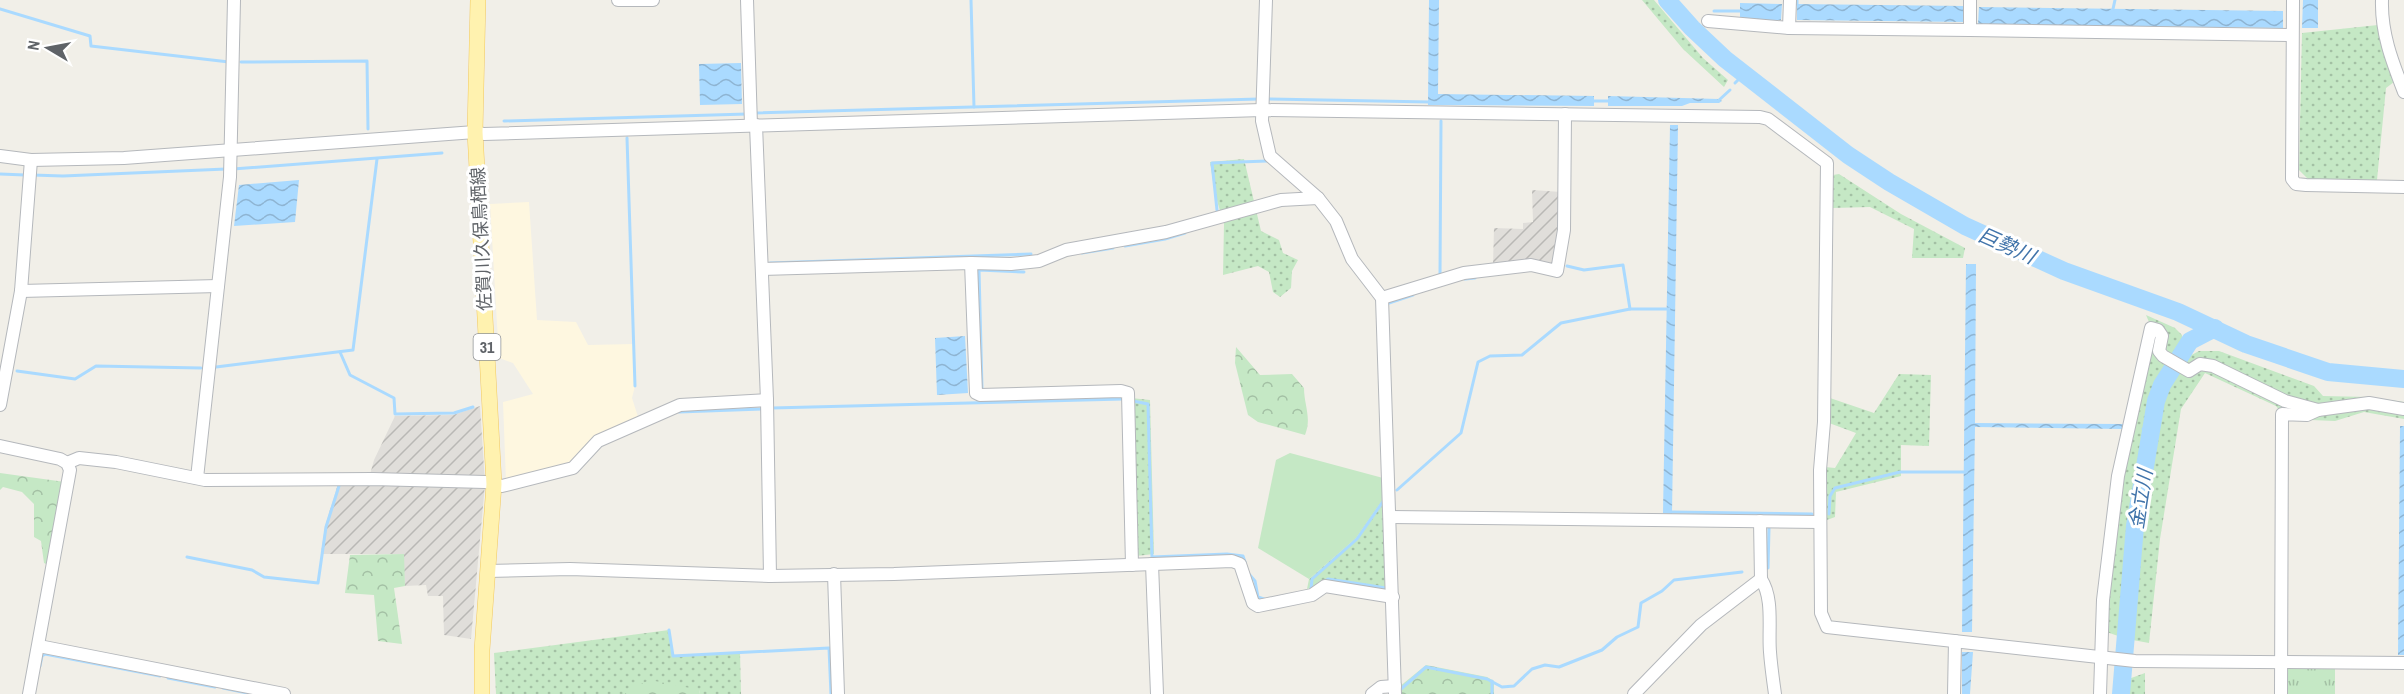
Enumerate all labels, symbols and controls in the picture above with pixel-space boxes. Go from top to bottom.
north arrow [18,18,78,78]
text: N [22,39,45,52]
street label: 佐賀川久保鳥栖線 [465,166,497,312]
water label: 巨勢川 [1974,220,2042,270]
road number: 31 [474,334,500,360]
water label: 金立川 [2122,465,2158,531]

